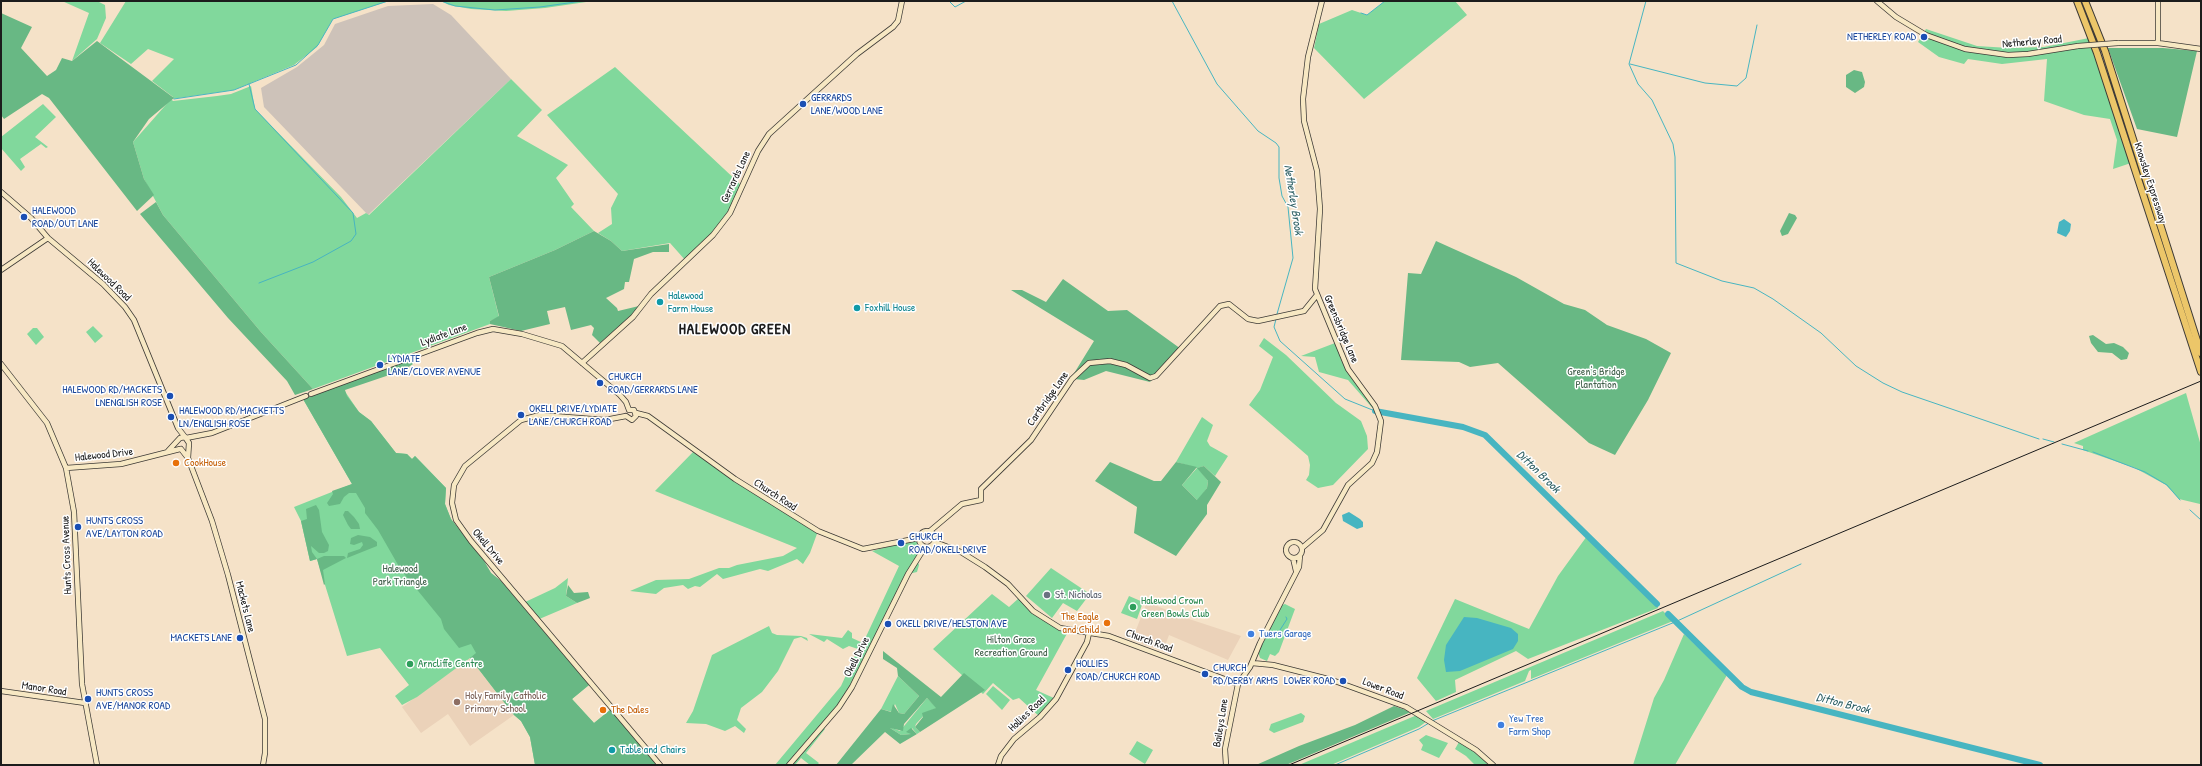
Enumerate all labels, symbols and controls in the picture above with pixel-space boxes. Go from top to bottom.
place label: NETHERLEY ROAD [1847,30,1916,44]
marker: NETHERLEY ROAD [1919,32,1929,42]
street label: Netherley Road [2002,33,2062,51]
place label: GERRARDS LANE/WOOD LANE [811,91,883,117]
marker: GERRARDS LANE/WOOD LANE [798,99,808,109]
street label: Knowsley Expressway [2131,141,2169,225]
street label: Gerrards Lane [718,149,754,205]
water label: Netherley Brook [1280,164,1306,236]
place label: HALEWOOD ROAD/OUT LANE [32,204,98,230]
marker: HALEWOOD ROAD/OUT LANE [19,212,29,222]
street label: Halewood Road [84,256,134,304]
place label: Halewood Farm House [668,289,713,315]
street label: Greensbridge Lane [1321,293,1361,365]
marker: Halewood Farm House [655,297,665,307]
place label: Foxhill House [865,301,915,315]
marker: Foxhill House [852,303,862,313]
street label: Lydiate Lane [419,321,469,349]
district label: HALEWOOD GREEN [679,321,791,339]
place label: LYDIATE LANE/CLOVER AVENUE [388,352,481,378]
marker: LYDIATE LANE/CLOVER AVENUE [375,360,385,370]
park label: Green's Bridge Plantation [1567,365,1625,391]
street label: Cartbridge Lane [1024,369,1072,429]
place label: CHURCH ROAD/GERRARDS LANE [608,370,698,396]
marker: CHURCH ROAD/GERRARDS LANE [595,378,605,388]
place label: HALEWOOD RD/MACKETS LNENGLISH ROSE [62,383,162,409]
marker: HALEWOOD RD/MACKETS LNENGLISH ROSE [165,391,175,401]
place label: OKELL DRIVE/LYDIATE LANE/CHURCH ROAD [529,402,617,428]
place label: HALEWOOD RD/MACKETTS LN/ENGLISH ROSE [179,404,284,430]
marker: OKELL DRIVE/LYDIATE LANE/CHURCH ROAD [516,410,526,420]
marker: HALEWOOD RD/MACKETTS LN/ENGLISH ROSE [166,412,176,422]
street label: Halewood Drive [74,445,134,465]
water label: Ditton Brook [1513,448,1563,496]
place label: CookHouse [184,456,226,470]
marker: CookHouse [171,458,181,468]
street label: Church Road [751,476,799,514]
place label: HUNTS CROSS AVE/LAYTON ROAD [86,514,163,540]
street label: Hunts Cross Avenue [59,515,75,595]
marker: HUNTS CROSS AVE/LAYTON ROAD [73,522,83,532]
street label: Okell Drive [469,526,507,568]
place label: CHURCH ROAD/OKELL DRIVE [909,530,987,556]
marker: CHURCH ROAD/OKELL DRIVE [896,538,906,548]
park label: Halewood Park Triangle [373,562,427,588]
street label: Mackets Lane [232,580,258,634]
place label: St. Nicholas [1055,588,1102,602]
marker: St. Nicholas [1042,590,1052,600]
place label: Halewood Crown Green Bowls Club [1141,594,1209,620]
marker: Halewood Crown Green Bowls Club [1128,602,1138,612]
place label: The Eagle and Child [1061,610,1099,636]
place label: OKELL DRIVE/HELSTON AVE [896,617,1007,631]
marker: The Eagle and Child [1102,618,1112,628]
marker: OKELL DRIVE/HELSTON AVE [883,619,893,629]
street label: Church Road [1124,626,1174,656]
place label: Tuers Garage [1259,627,1311,641]
marker: Tuers Garage [1246,629,1256,639]
place label: MACKETS LANE [171,631,232,645]
marker: MACKETS LANE [235,633,245,643]
park label: Hilton Grace Recreation Ground [975,633,1047,659]
street label: Okell Drive [841,635,873,679]
place label: Arncliffe Centre [418,657,483,671]
place label: HOLLIES ROAD/CHURCH ROAD [1076,657,1160,683]
marker: Arncliffe Centre [405,659,415,669]
place label: CHURCH RD/DERBY ARMS [1213,661,1278,687]
marker: HOLLIES ROAD/CHURCH ROAD [1063,665,1073,675]
marker: CHURCH RD/DERBY ARMS [1200,669,1210,679]
place label: LOWER ROAD [1284,674,1335,688]
street label: Lower Road [1361,675,1405,703]
marker: LOWER ROAD [1338,676,1348,686]
street label: Manor Road [21,679,67,699]
place label: HUNTS CROSS AVE/MANOR ROAD [96,686,170,712]
place label: Holy Family Catholic Primary School [465,689,546,715]
water label: Ditton Brook [1815,690,1871,718]
street label: Hollies Road [1006,693,1048,735]
marker: HUNTS CROSS AVE/MANOR ROAD [83,694,93,704]
marker: Holy Family Catholic Primary School [452,697,462,707]
street label: Baileys Lane [1211,698,1231,748]
place label: The Dales [611,703,649,717]
marker: The Dales [598,705,608,715]
place label: Yew Tree Farm Shop [1509,712,1550,738]
marker: Yew Tree Farm Shop [1496,720,1506,730]
place label: Table and Chairs [620,743,686,757]
marker: Table and Chairs [607,745,617,755]

